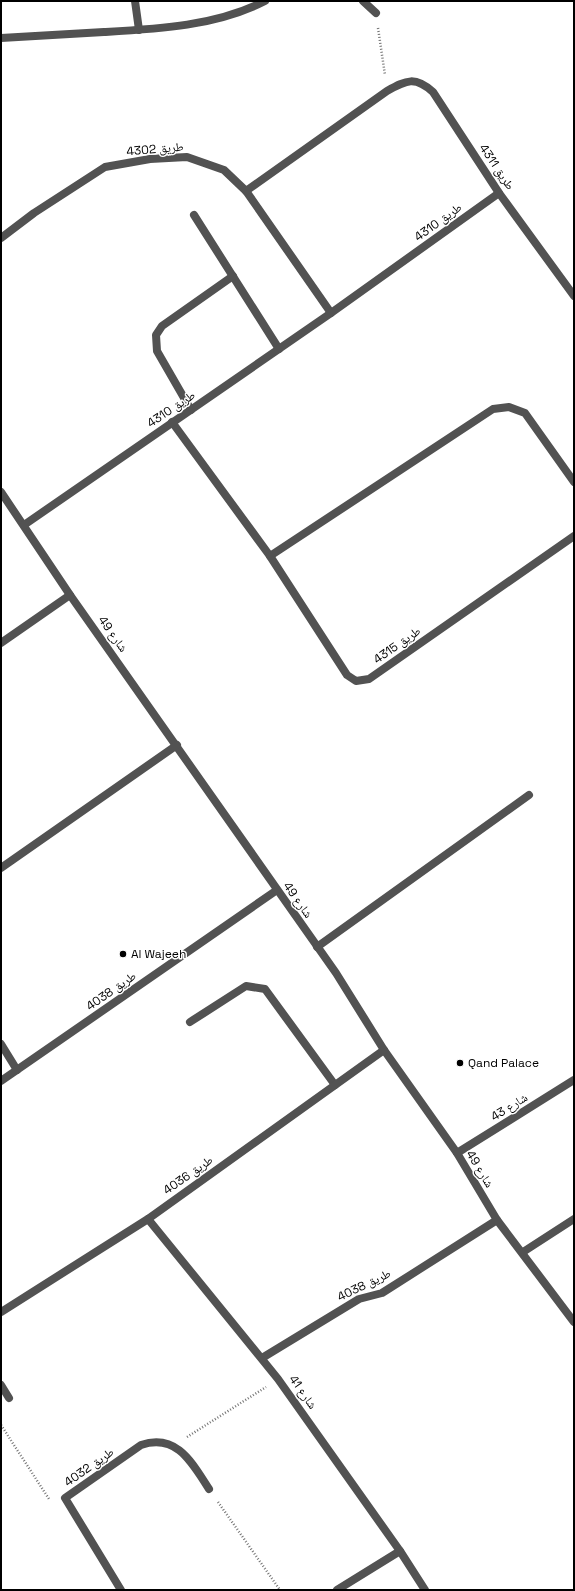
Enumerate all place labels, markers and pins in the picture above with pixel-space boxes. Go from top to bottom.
place label: Al Wajeeh [131,946,186,962]
marker: Al Wajeeh [118,949,128,959]
place label: Qand Palace [468,1055,539,1071]
marker: Qand Palace [455,1058,465,1068]

